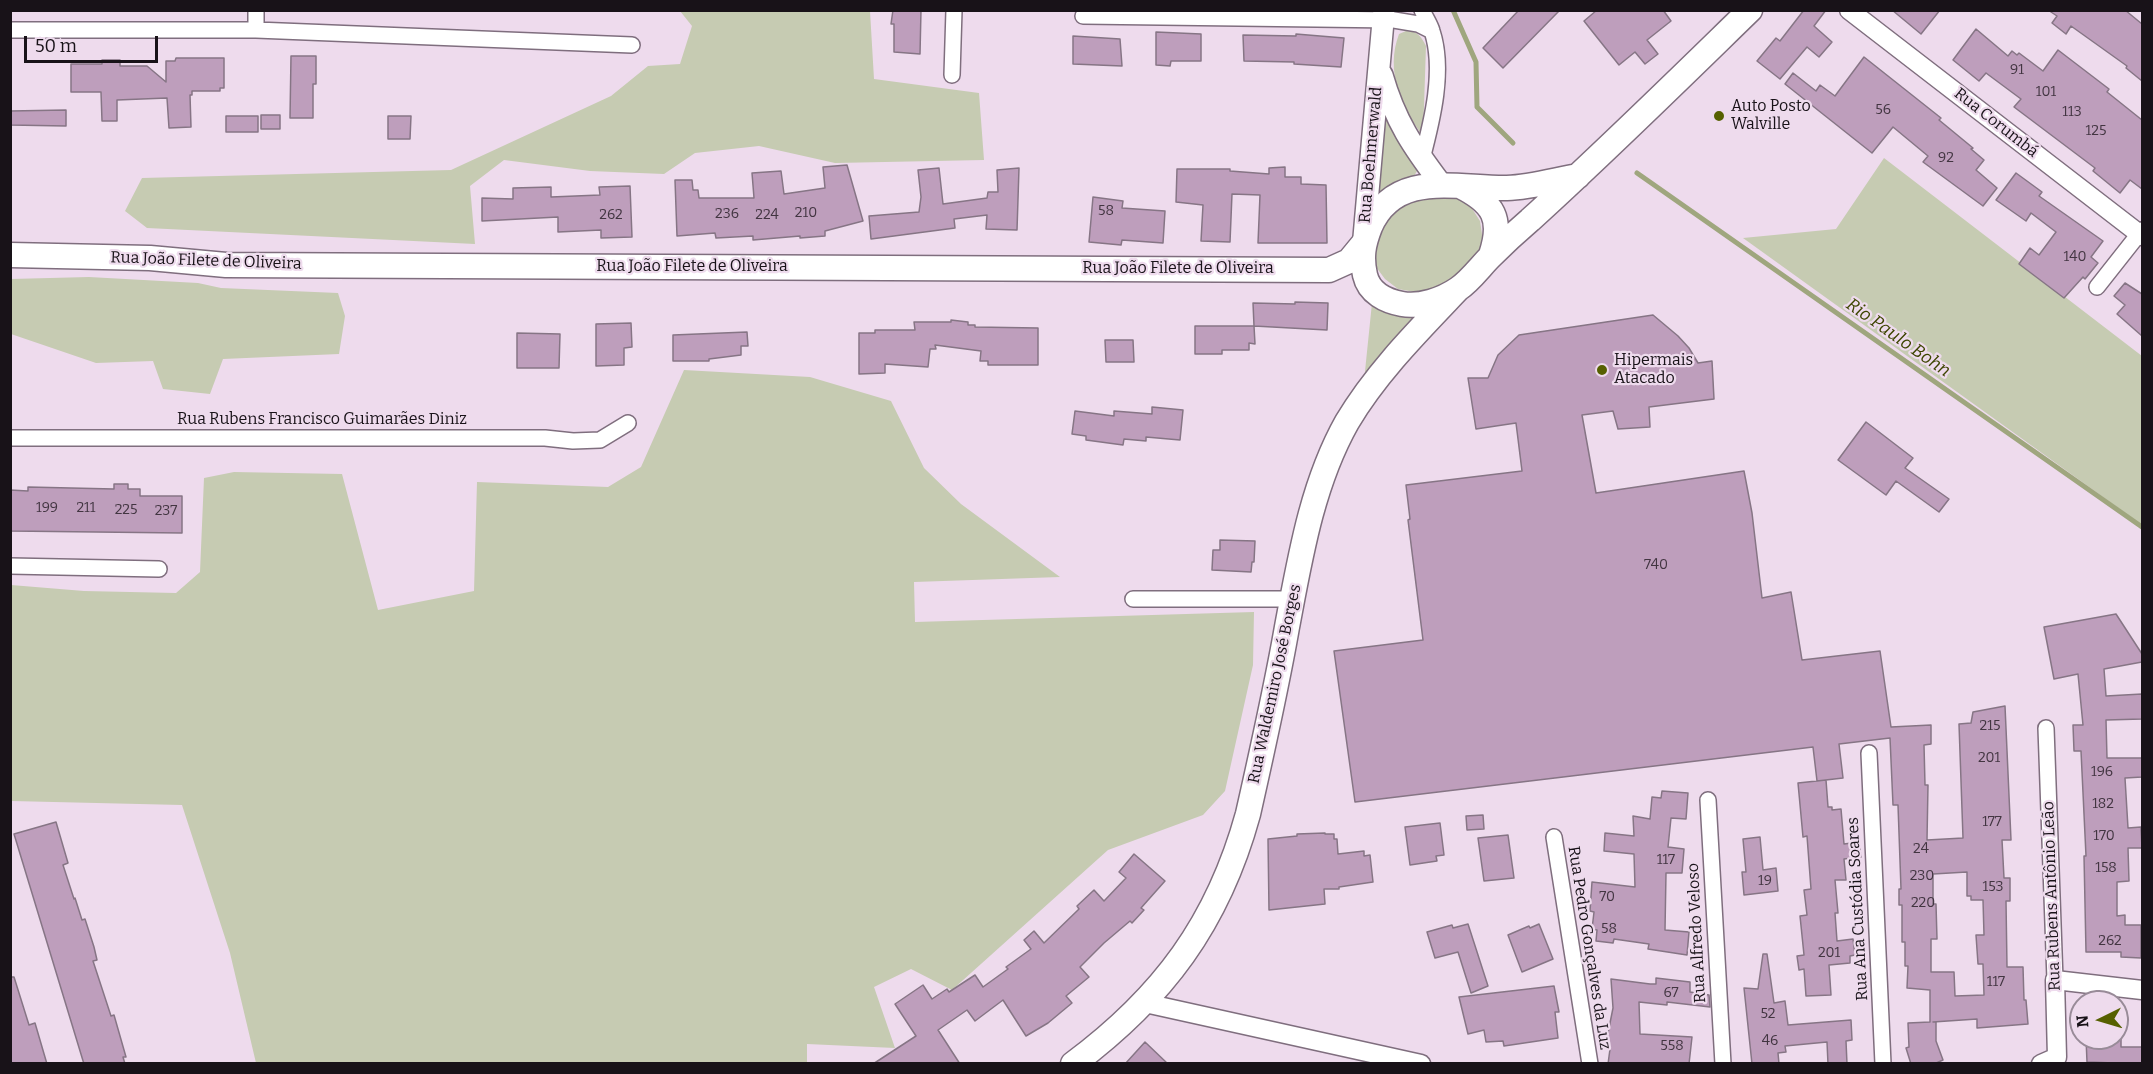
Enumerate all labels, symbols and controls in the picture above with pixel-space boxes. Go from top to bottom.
scale bar [27,24,160,62]
text: 50 m [35,35,77,57]
house number: 91 [2010,62,2024,78]
street label: Rua Corumbá [1950,84,2042,162]
house number: 101 [2036,84,2056,100]
street label: Rua Boehmerwald [1355,86,1387,224]
place label: Auto Posto Walville [1731,97,1811,135]
house number: 56 [1875,102,1891,118]
house number: 113 [2062,104,2082,120]
marker: Auto Posto Walville [1712,109,1726,123]
house number: 125 [2086,123,2106,139]
house number: 92 [1938,150,1954,166]
house number: 58 [1098,203,1114,219]
house number: 210 [795,205,817,221]
house number: 236 [715,206,739,222]
house number: 262 [599,207,623,223]
house number: 224 [755,207,779,223]
street label: Rua João Filete de Oliveira [110,248,302,274]
house number: 140 [2064,249,2086,265]
street label: Rua João Filete de Oliveira [596,257,788,277]
street label: Rua João Filete de Oliveira [1082,259,1274,279]
water label: Rio Paulo Bohn [1842,294,1954,382]
place label: Hipermais Atacado [1614,351,1693,389]
marker: Hipermais Atacado [1595,363,1609,377]
street label: Rua Rubens Francisco Guimarães Diniz [177,410,467,430]
house number: 199 [36,500,58,516]
house number: 211 [77,500,95,516]
house number: 225 [115,502,137,518]
house number: 237 [155,503,177,519]
house number: 740 [1644,557,1668,573]
street label: Rua Waldemiro José Borges [1245,583,1305,785]
house number: 215 [1980,718,2000,734]
house number: 201 [1978,750,2000,766]
house number: 196 [2091,764,2113,780]
house number: 182 [2092,796,2114,812]
street label: Rua Rubens Antônio Leão [2039,801,2065,991]
house number: 177 [1982,814,2002,830]
street label: Rua Ana Custódia Soares [1844,817,1872,1001]
house number: 170 [2093,828,2115,844]
house number: 24 [1913,841,1929,857]
street label: Rua Pedro Gonçalves da Luz [1563,845,1615,1051]
house number: 117 [1657,852,1675,868]
house number: 158 [2095,860,2117,876]
street label: Rua Alfredo Veloso [1684,862,1710,1004]
house number: 230 [1910,868,1934,884]
house number: 19 [1758,873,1772,889]
house number: 153 [1983,879,2003,895]
house number: 70 [1599,889,1615,905]
house number: 220 [1911,895,1935,911]
house number: 58 [1601,921,1617,937]
house number: 262 [2098,933,2122,949]
house number: 201 [1818,945,1840,961]
house number: 117 [1987,974,2005,990]
house number: 67 [1663,985,1679,1001]
north arrow [2069,990,2129,1050]
house number: 52 [1761,1006,1775,1022]
text: N [2073,1014,2093,1028]
house number: 46 [1762,1033,1778,1049]
house number: 558 [1660,1038,1684,1054]

